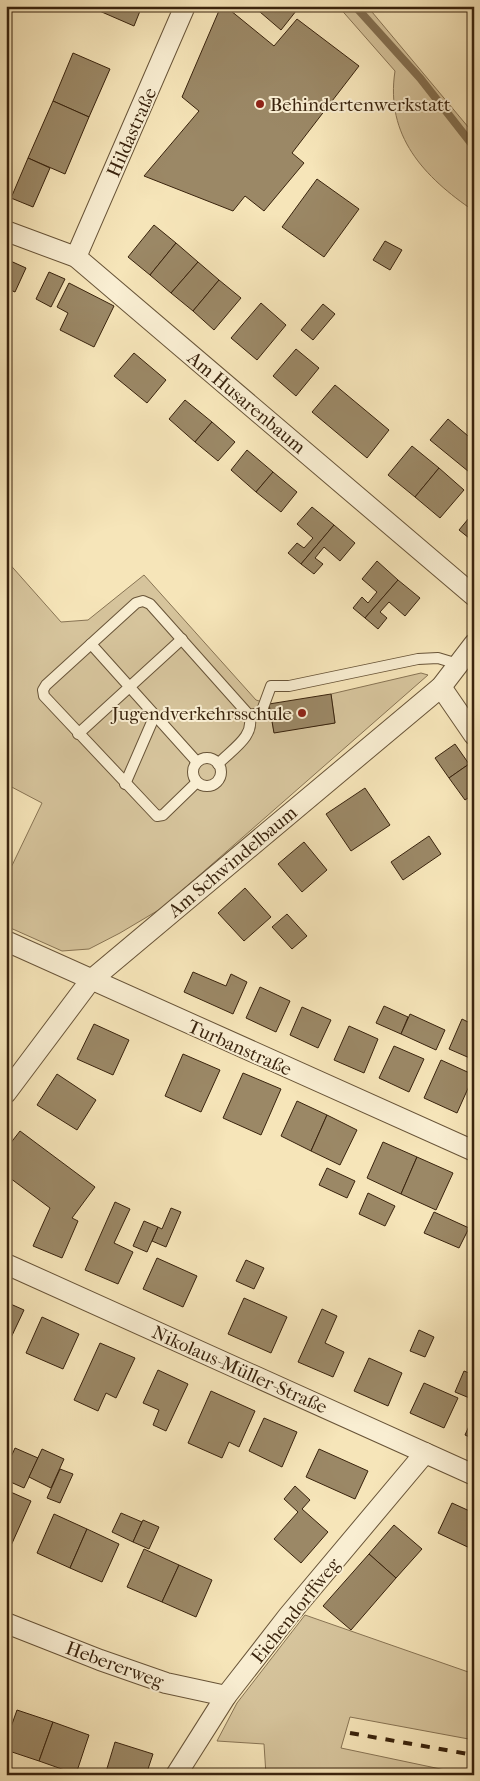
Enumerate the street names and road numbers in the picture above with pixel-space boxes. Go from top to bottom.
street label: Hildastraße [102,84,161,180]
street label: Am Husarenbaum [182,346,310,459]
street label: Am Schwindelbaum [163,801,302,923]
street label: Turbanstraße [184,1015,295,1081]
street label: Nikolaus-Müller-Straße [149,1321,331,1418]
street label: Eichendorffweg [247,1553,345,1668]
street label: Hebererweg [63,1637,167,1693]

